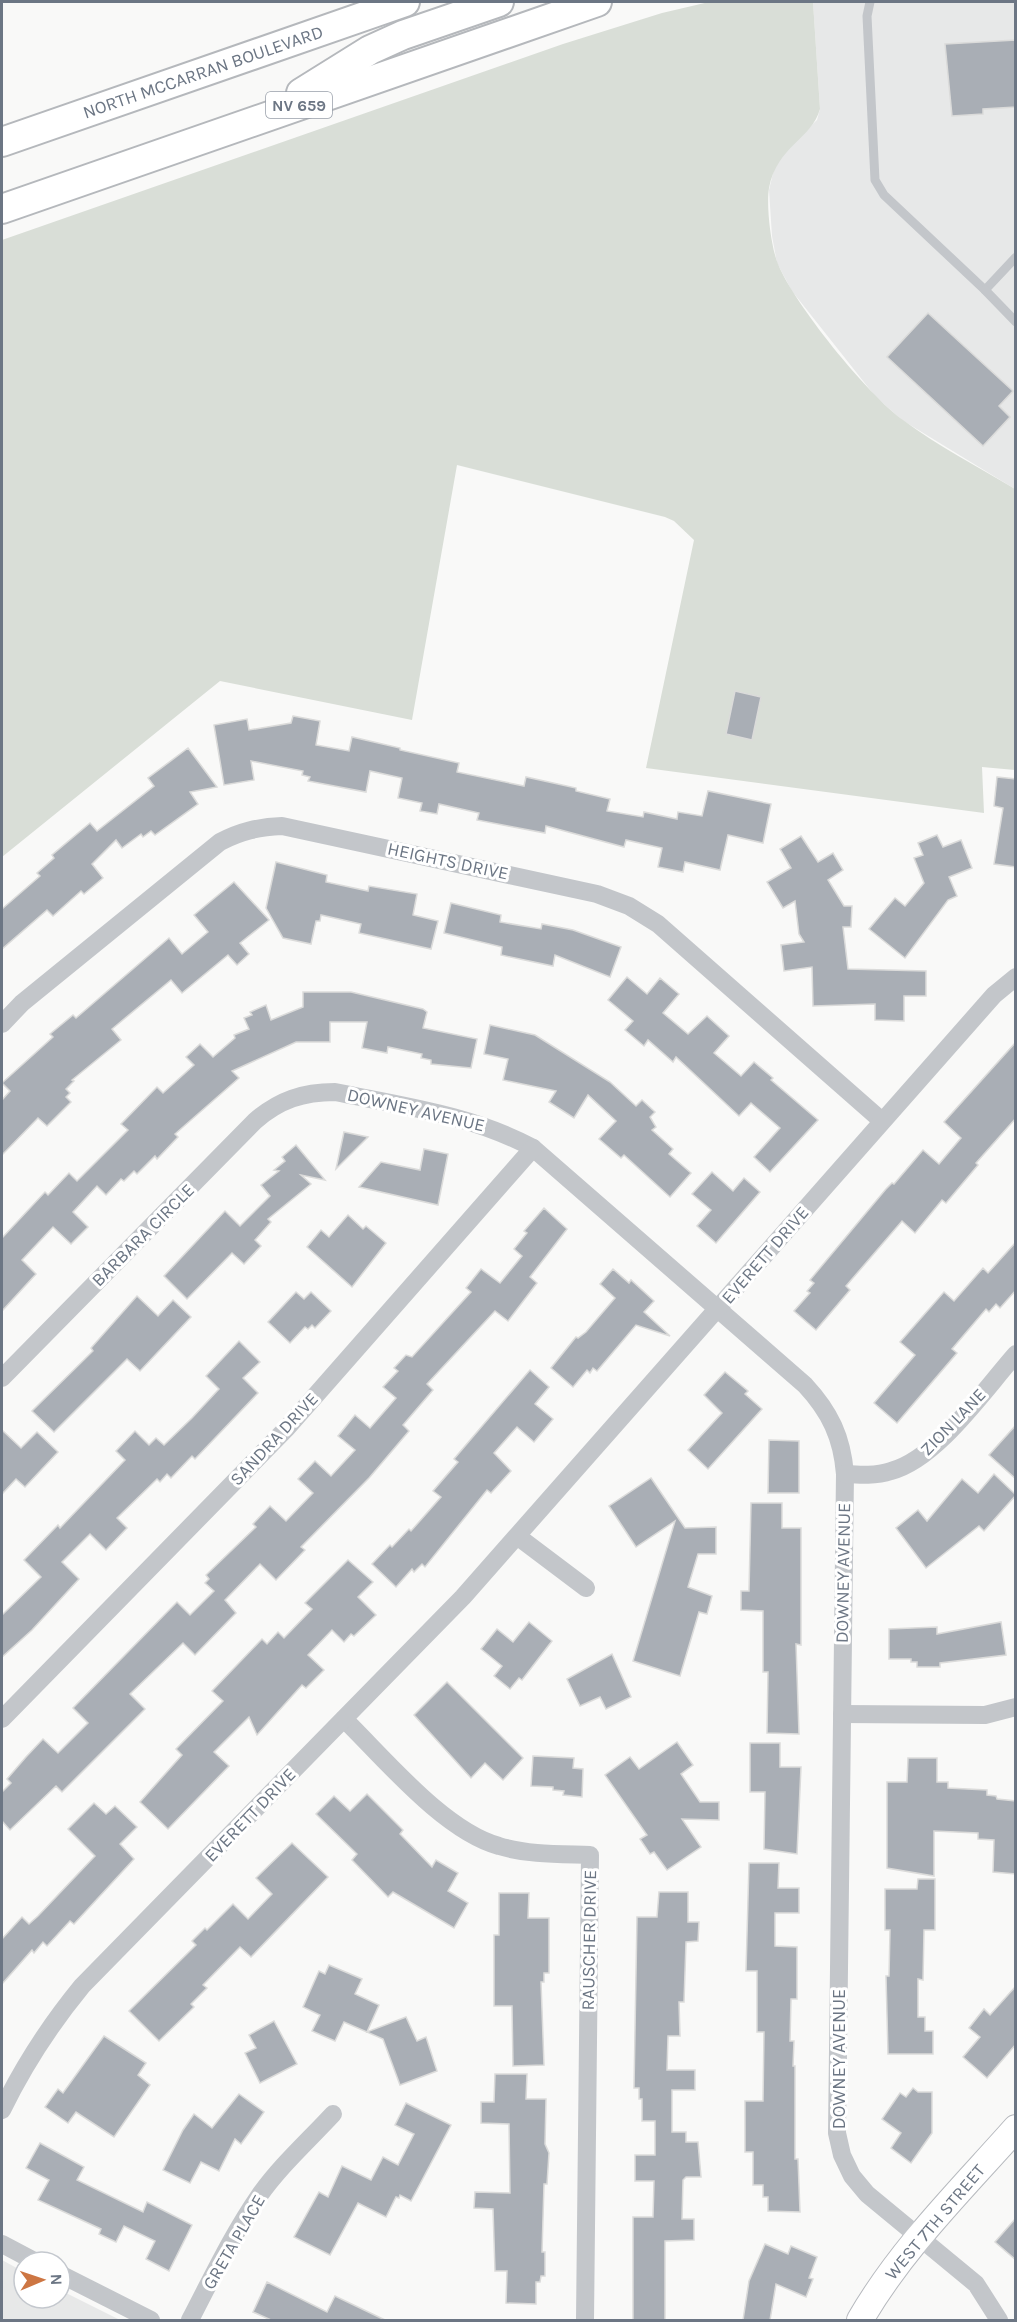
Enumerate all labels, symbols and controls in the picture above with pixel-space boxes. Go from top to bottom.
street label: NORTH MCCARRAN BOULEVARD [80,20,326,124]
road number: NV 659 [266,92,332,118]
street label: HEIGHTS DRIVE [385,837,511,885]
street label: DOWNEY AVENUE [345,1083,487,1137]
street label: BARBARA CIRCLE [87,1179,199,1291]
street label: EVERETT DRIVE [717,1202,813,1308]
street label: ZION LANE [916,1384,990,1460]
street label: SANDRA DRIVE [225,1388,323,1490]
street label: DOWNEY AVENUE [831,1503,855,1643]
street label: EVERETT DRIVE [200,1763,300,1867]
street label: RAUSCHER DRIVE [577,1869,601,2011]
street label: DOWNEY AVENUE [828,1989,850,2129]
street label: WEST 7TH STREET [880,2160,990,2284]
street label: GRETA PLACE [198,2191,270,2293]
north arrow [12,2250,72,2310]
text: N [47,2273,66,2286]

